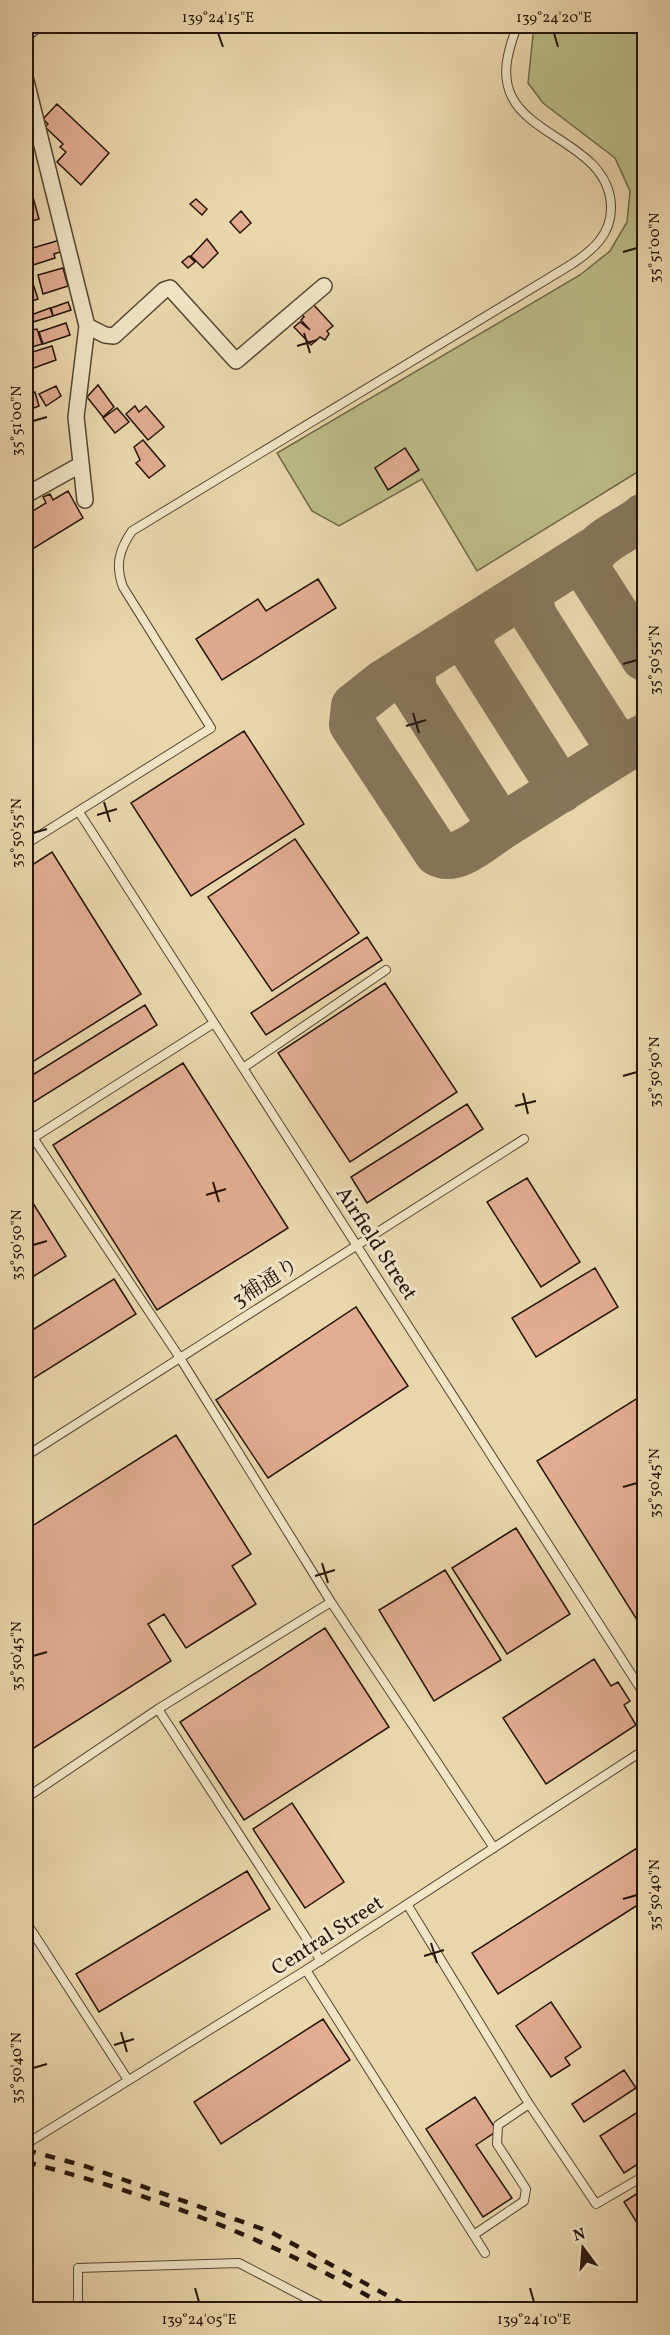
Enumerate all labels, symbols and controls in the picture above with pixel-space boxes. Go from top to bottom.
text: 139°24'15"E [182,8,254,29]
text: 139°24'20"E [516,8,592,29]
text: 35°51'00"N [645,213,666,283]
text: 35°51'00"N [7,386,28,456]
text: 35°50'55"N [645,625,666,695]
text: 35°50'55"N [7,798,28,868]
text: 35°50'50"N [645,1036,666,1108]
street label: Airfield Street [328,1181,423,1306]
text: 35°50'50"N [7,1209,28,1281]
street label: 3補通り [227,1251,305,1315]
text: 35°50'45"N [645,1448,666,1518]
text: 35°50'45"N [7,1621,28,1691]
text: 35°50'40"N [645,1859,666,1931]
street label: Central Street [266,1889,390,1983]
text: 35°50'40"N [7,2032,28,2104]
north arrow [553,2218,613,2278]
text: N [571,2223,588,2248]
text: 139°24'05"E [161,2310,237,2331]
text: 139°24'10"E [497,2310,571,2331]

